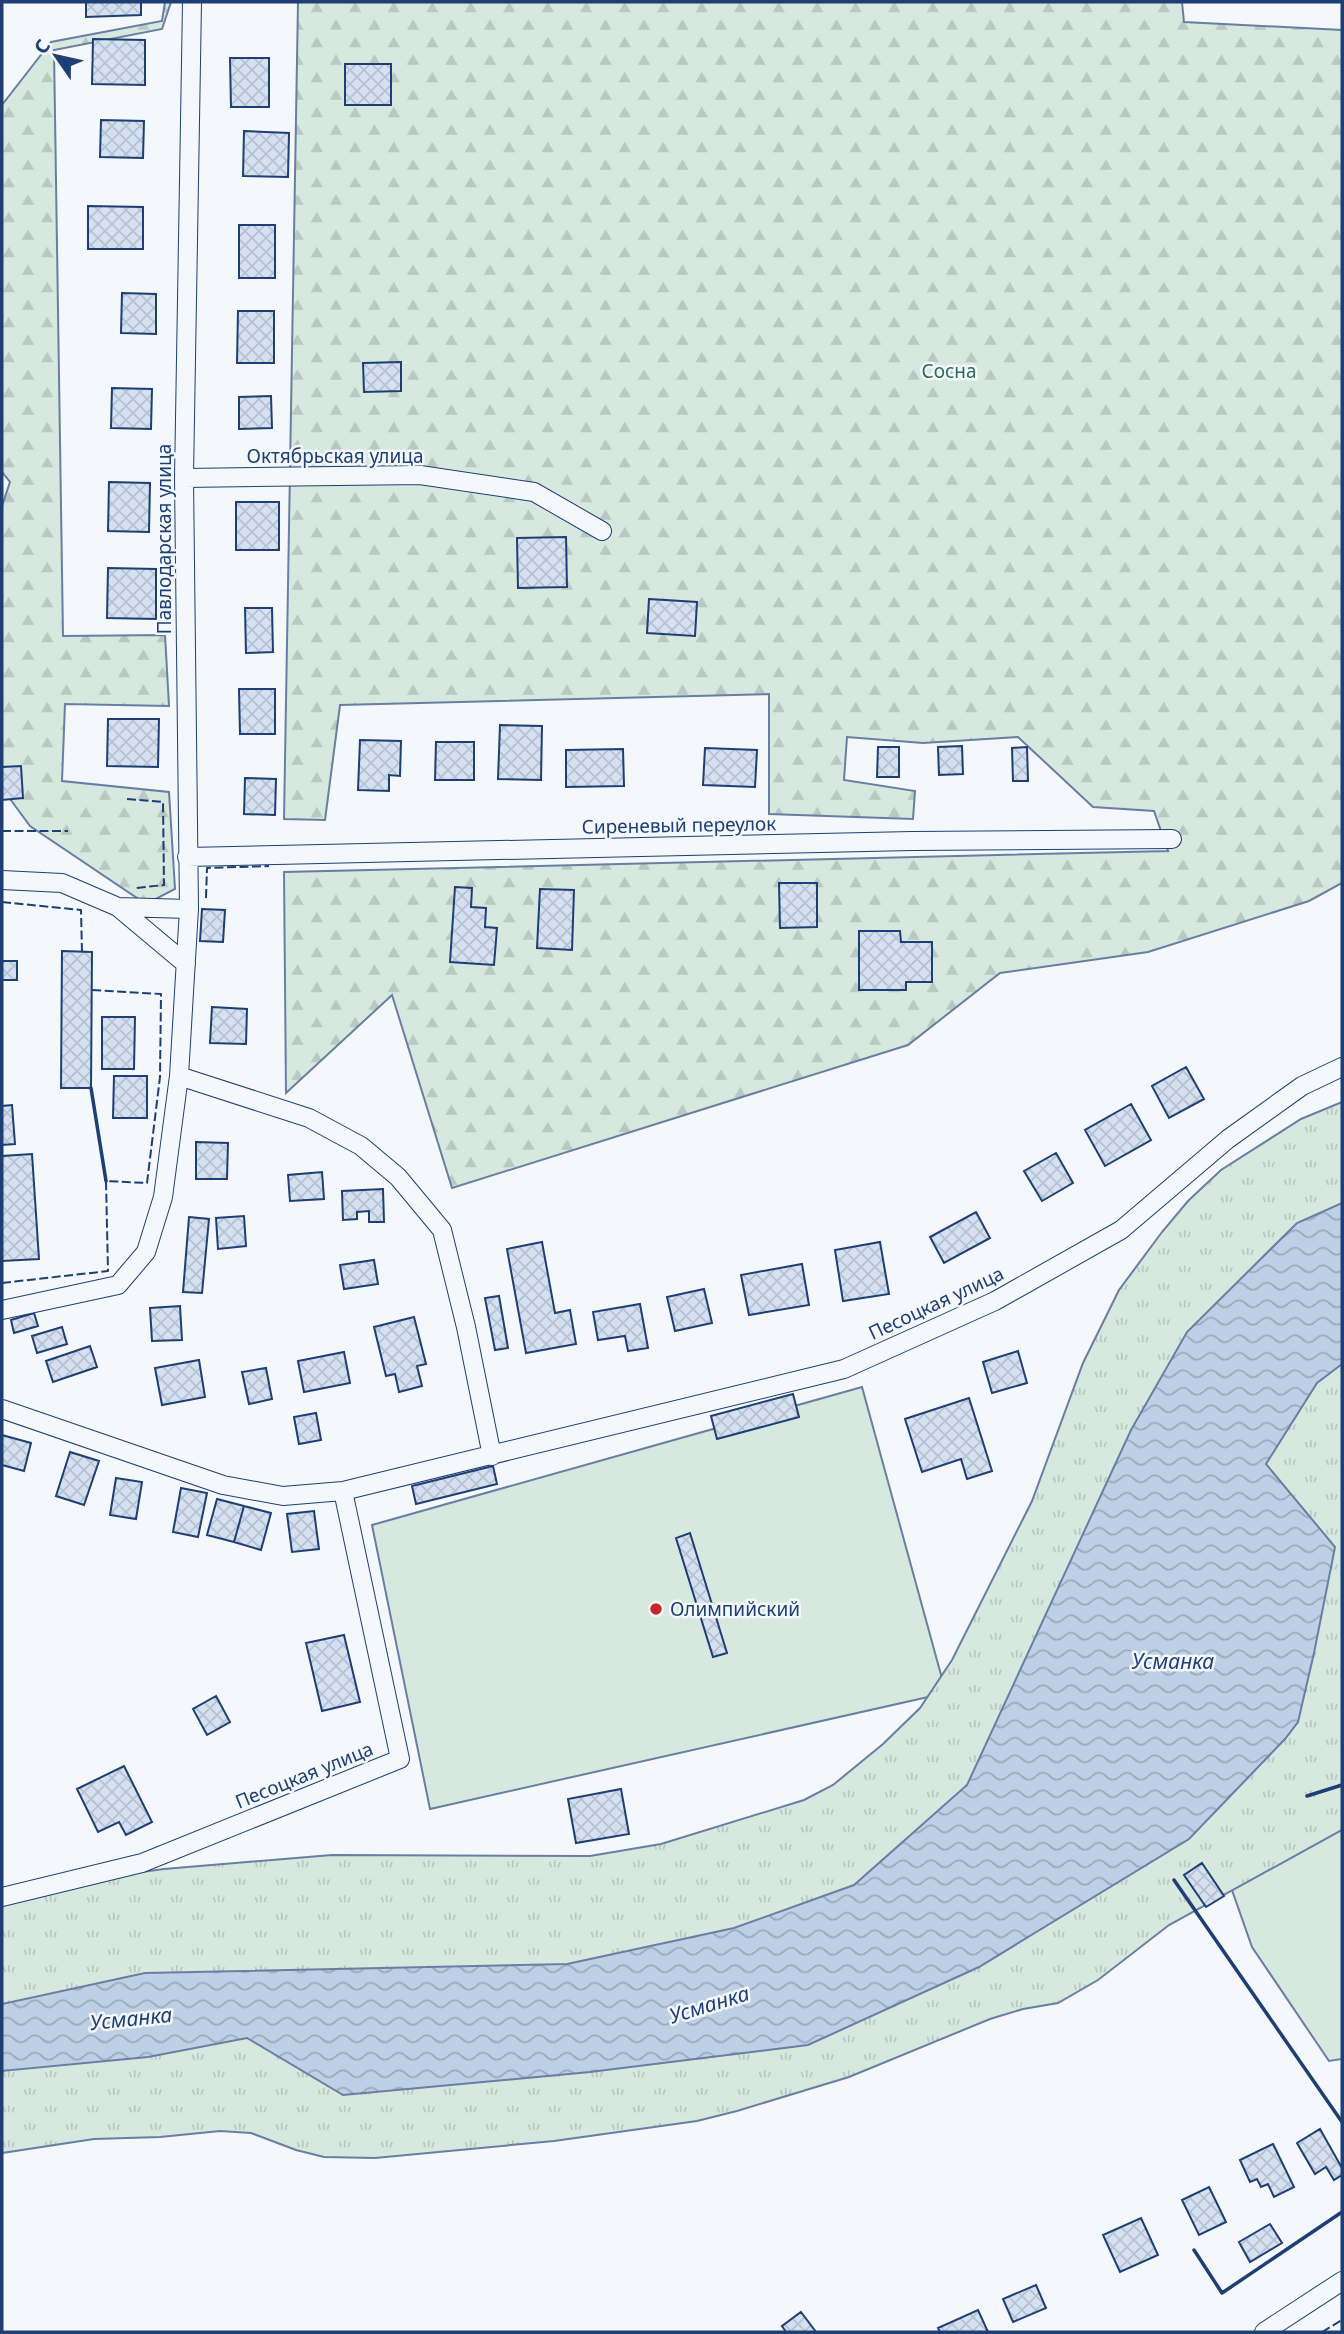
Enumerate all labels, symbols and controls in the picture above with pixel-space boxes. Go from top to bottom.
north arrow [21,21,91,91]
text: С [28,34,56,59]
park label: Сосна [921,358,977,384]
street label: Октябрьская улица [246,443,424,469]
street label: Павлодарская улица [151,444,177,634]
street label: Сиреневый переулок [581,810,777,840]
street label: Песоцкая улица [864,1260,1008,1346]
place label: Олимпийский [670,1596,800,1622]
marker: Олимпийский [648,1601,664,1617]
water label: Усманка [1132,1647,1214,1675]
street label: Песоцкая улица [231,1736,377,1814]
water label: Усманка [665,1979,753,2029]
water label: Усманка [89,2000,174,2036]

